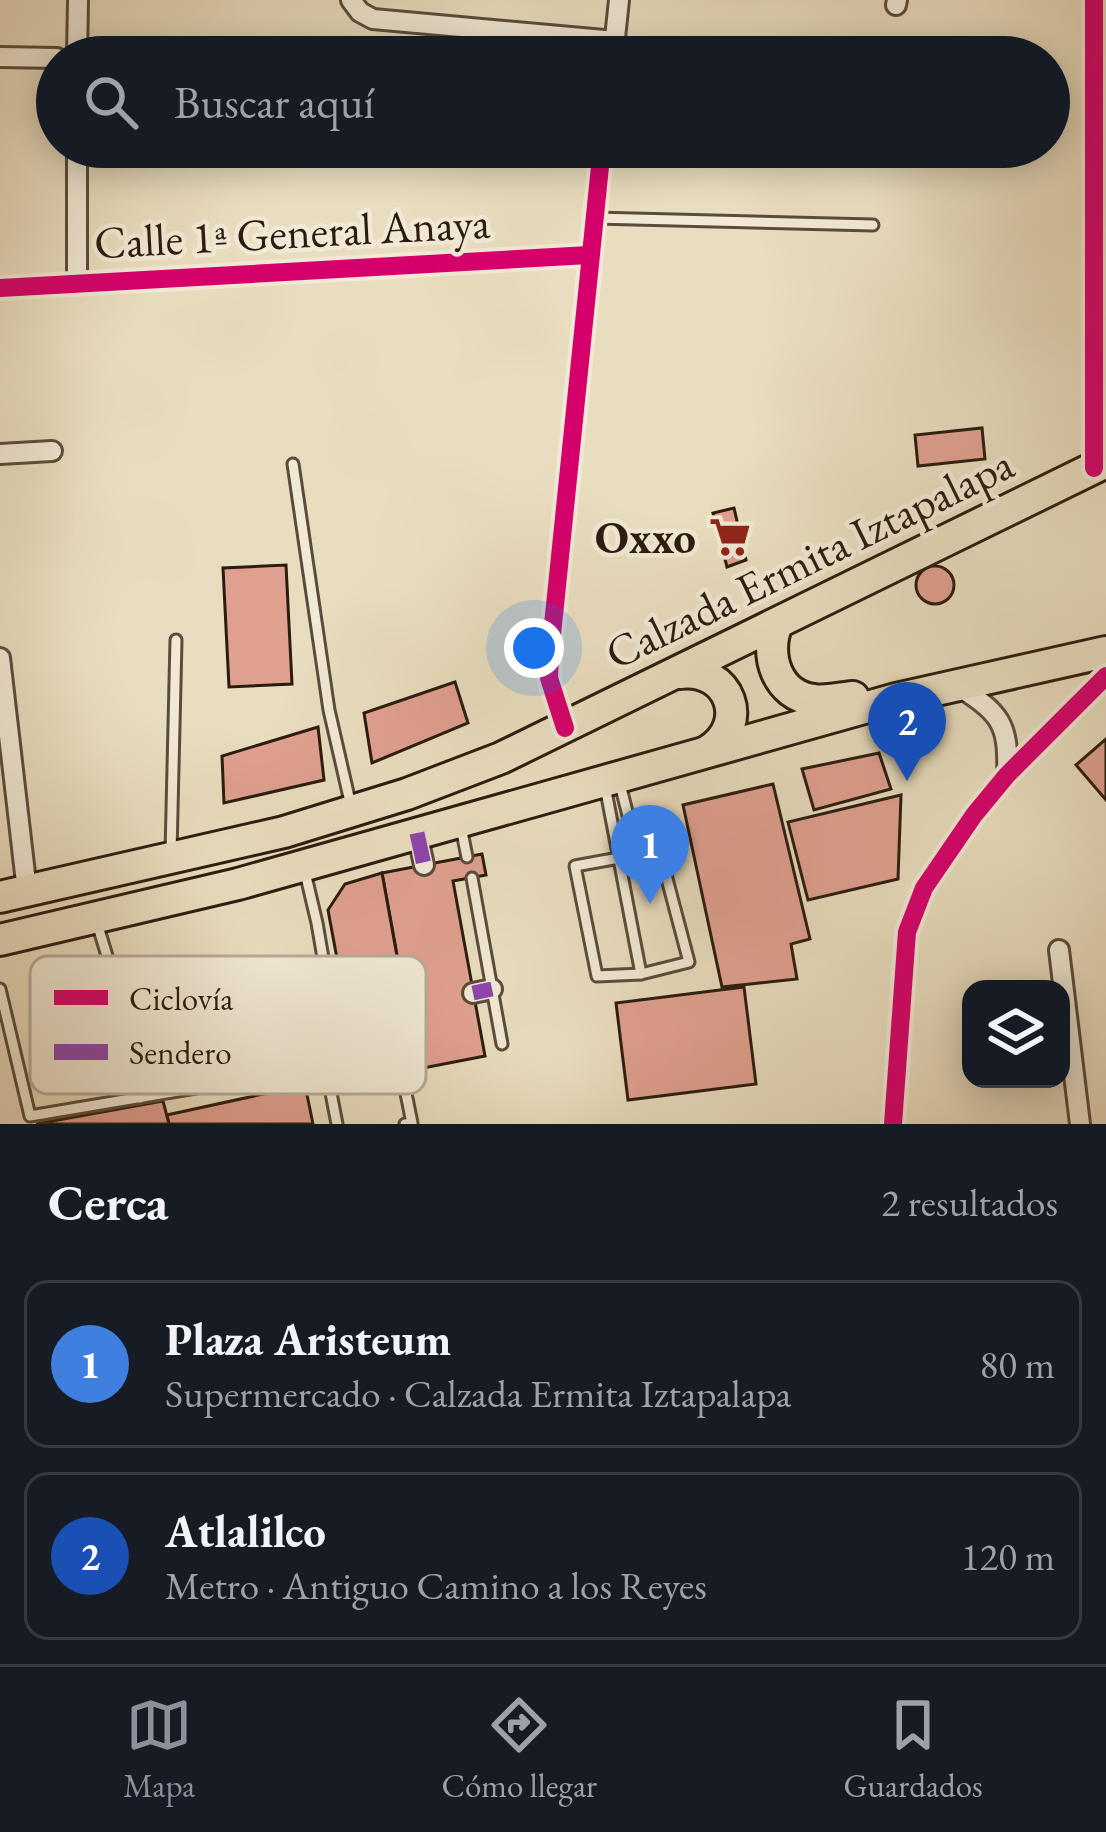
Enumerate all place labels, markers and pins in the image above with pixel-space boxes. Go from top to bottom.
place label: Oxxo [595,508,696,566]
supermarket icon: Oxxo [707,514,753,560]
pin: 2 [868,682,946,781]
pin: 1 [611,805,689,904]

